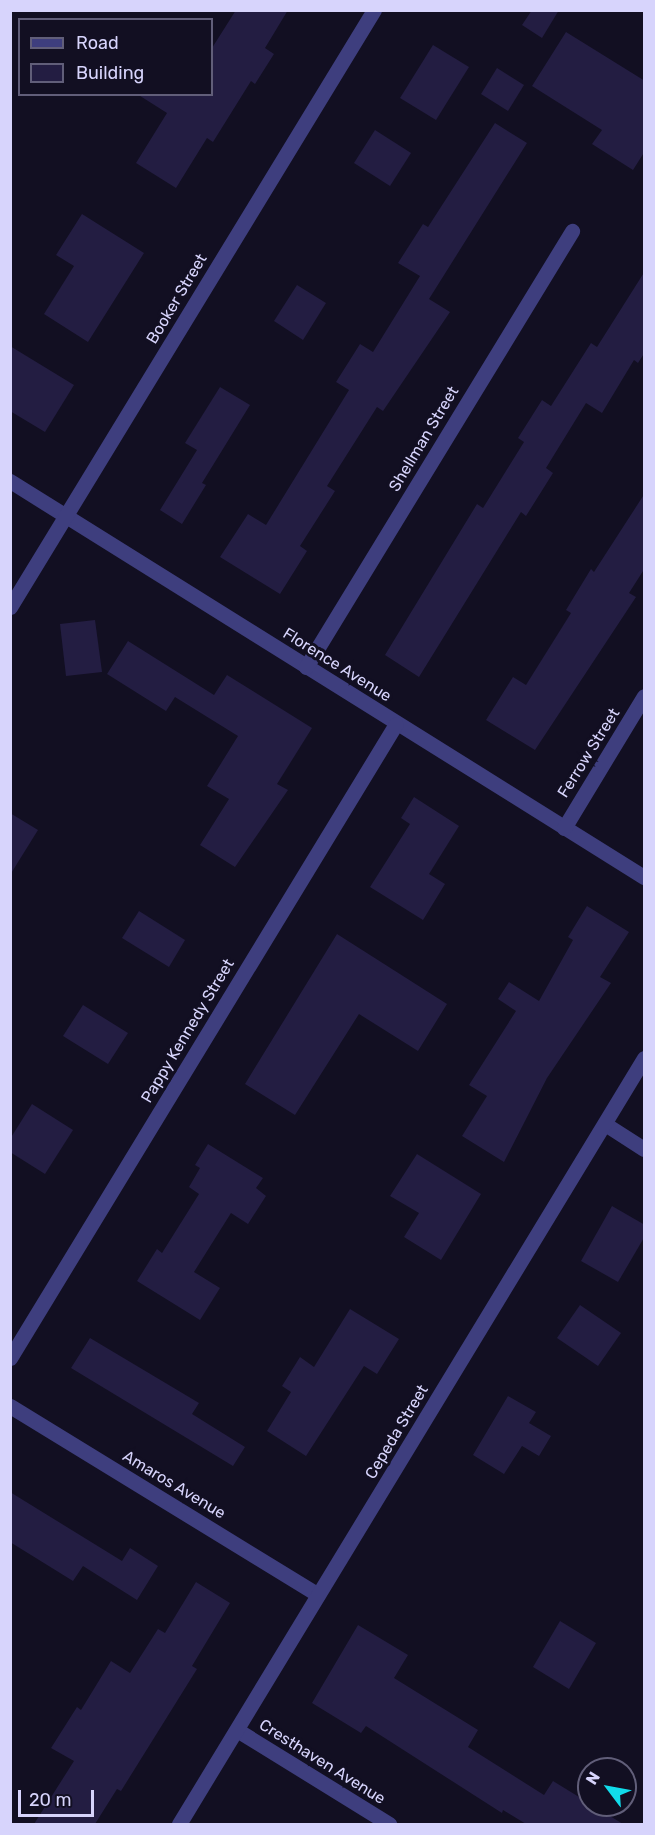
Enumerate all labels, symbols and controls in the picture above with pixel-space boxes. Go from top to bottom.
legend [18,18,213,96]
text: Road [76,32,119,54]
text: Building [76,62,144,84]
street label: Booker Street [142,250,212,348]
street label: Shellman Street [385,383,463,495]
street label: Florence Avenue [279,624,395,706]
street label: Ferrow Street [554,705,624,801]
street label: Pappy Kennedy Street [137,955,239,1107]
street label: Cepeda Street [361,1381,433,1483]
street label: Amaros Avenue [119,1447,229,1523]
street label: Cresthaven Avenue [255,1715,389,1809]
north arrow [577,1757,637,1817]
text: N [582,1768,604,1788]
scale bar [21,1778,98,1816]
text: 20 m [29,1789,71,1811]

